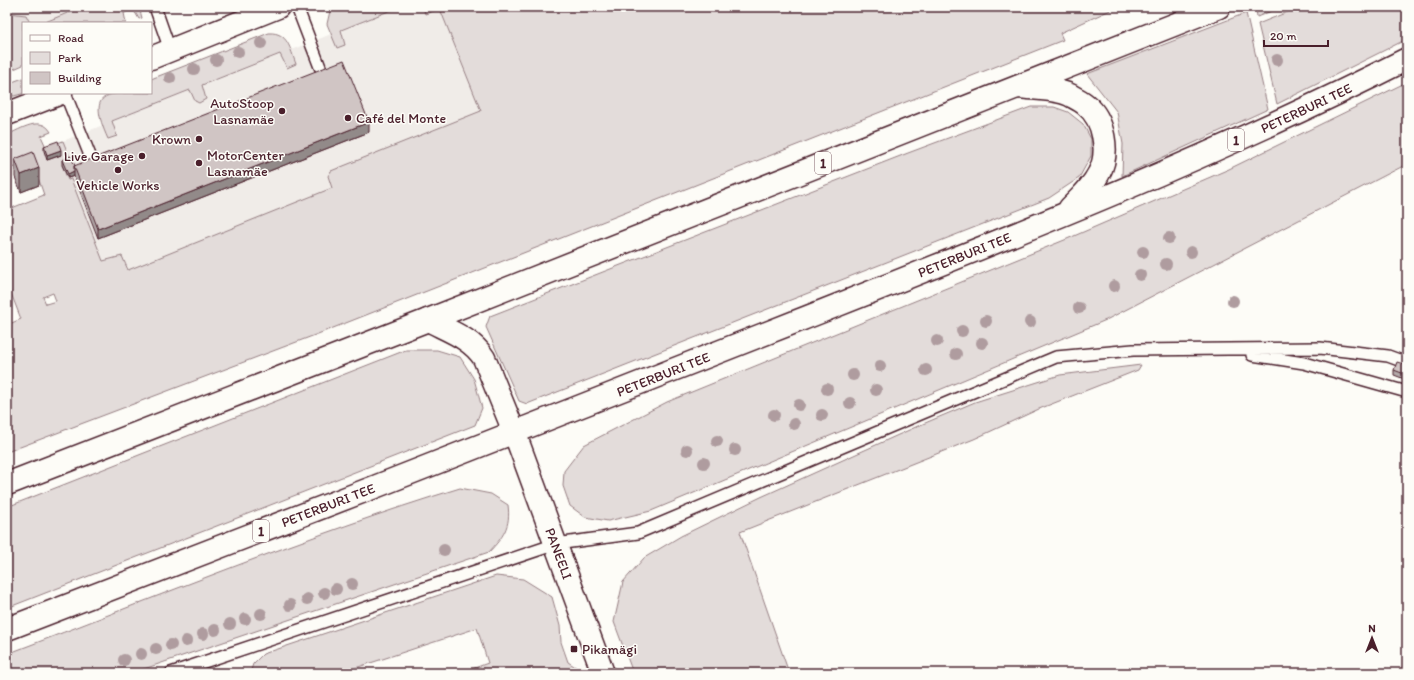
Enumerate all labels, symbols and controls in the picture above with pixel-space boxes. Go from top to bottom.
legend [22,22,152,94]
scale bar [1264,22,1328,48]
text: 20 m [1270,29,1297,43]
text: Road [58,31,84,45]
text: Park [58,51,82,65]
text: Building [58,71,102,85]
street label: PETERBURI TEE [1258,80,1355,137]
place label: AutoStoop Lasnamäe [210,95,274,128]
marker: AutoStoop Lasnamäe [277,106,287,116]
place label: Café del Monte [356,110,446,127]
marker: Café del Monte [343,113,353,123]
road number: 1 [1228,129,1244,151]
place label: Krown [152,131,191,148]
marker: Krown [194,134,204,144]
place label: MotorCenter Lasnamäe [207,147,284,180]
place label: Live Garage [64,148,134,165]
marker: Live Garage [137,151,147,161]
road number: 1 [815,152,831,174]
marker: MotorCenter Lasnamäe [194,158,204,168]
marker: Vehicle Works [113,165,123,175]
place label: Vehicle Works [76,177,160,194]
street label: PETERBURI TEE [916,229,1014,281]
street label: PETERBURI TEE [614,348,713,401]
street label: PETERBURI TEE [279,480,378,531]
road number: 1 [253,520,269,542]
street label: PANEELI [541,525,576,582]
north arrow [1352,618,1392,658]
text: N [1368,622,1376,635]
place label: Pikamägi [582,641,637,658]
marker: Pikamägi [569,644,579,654]

